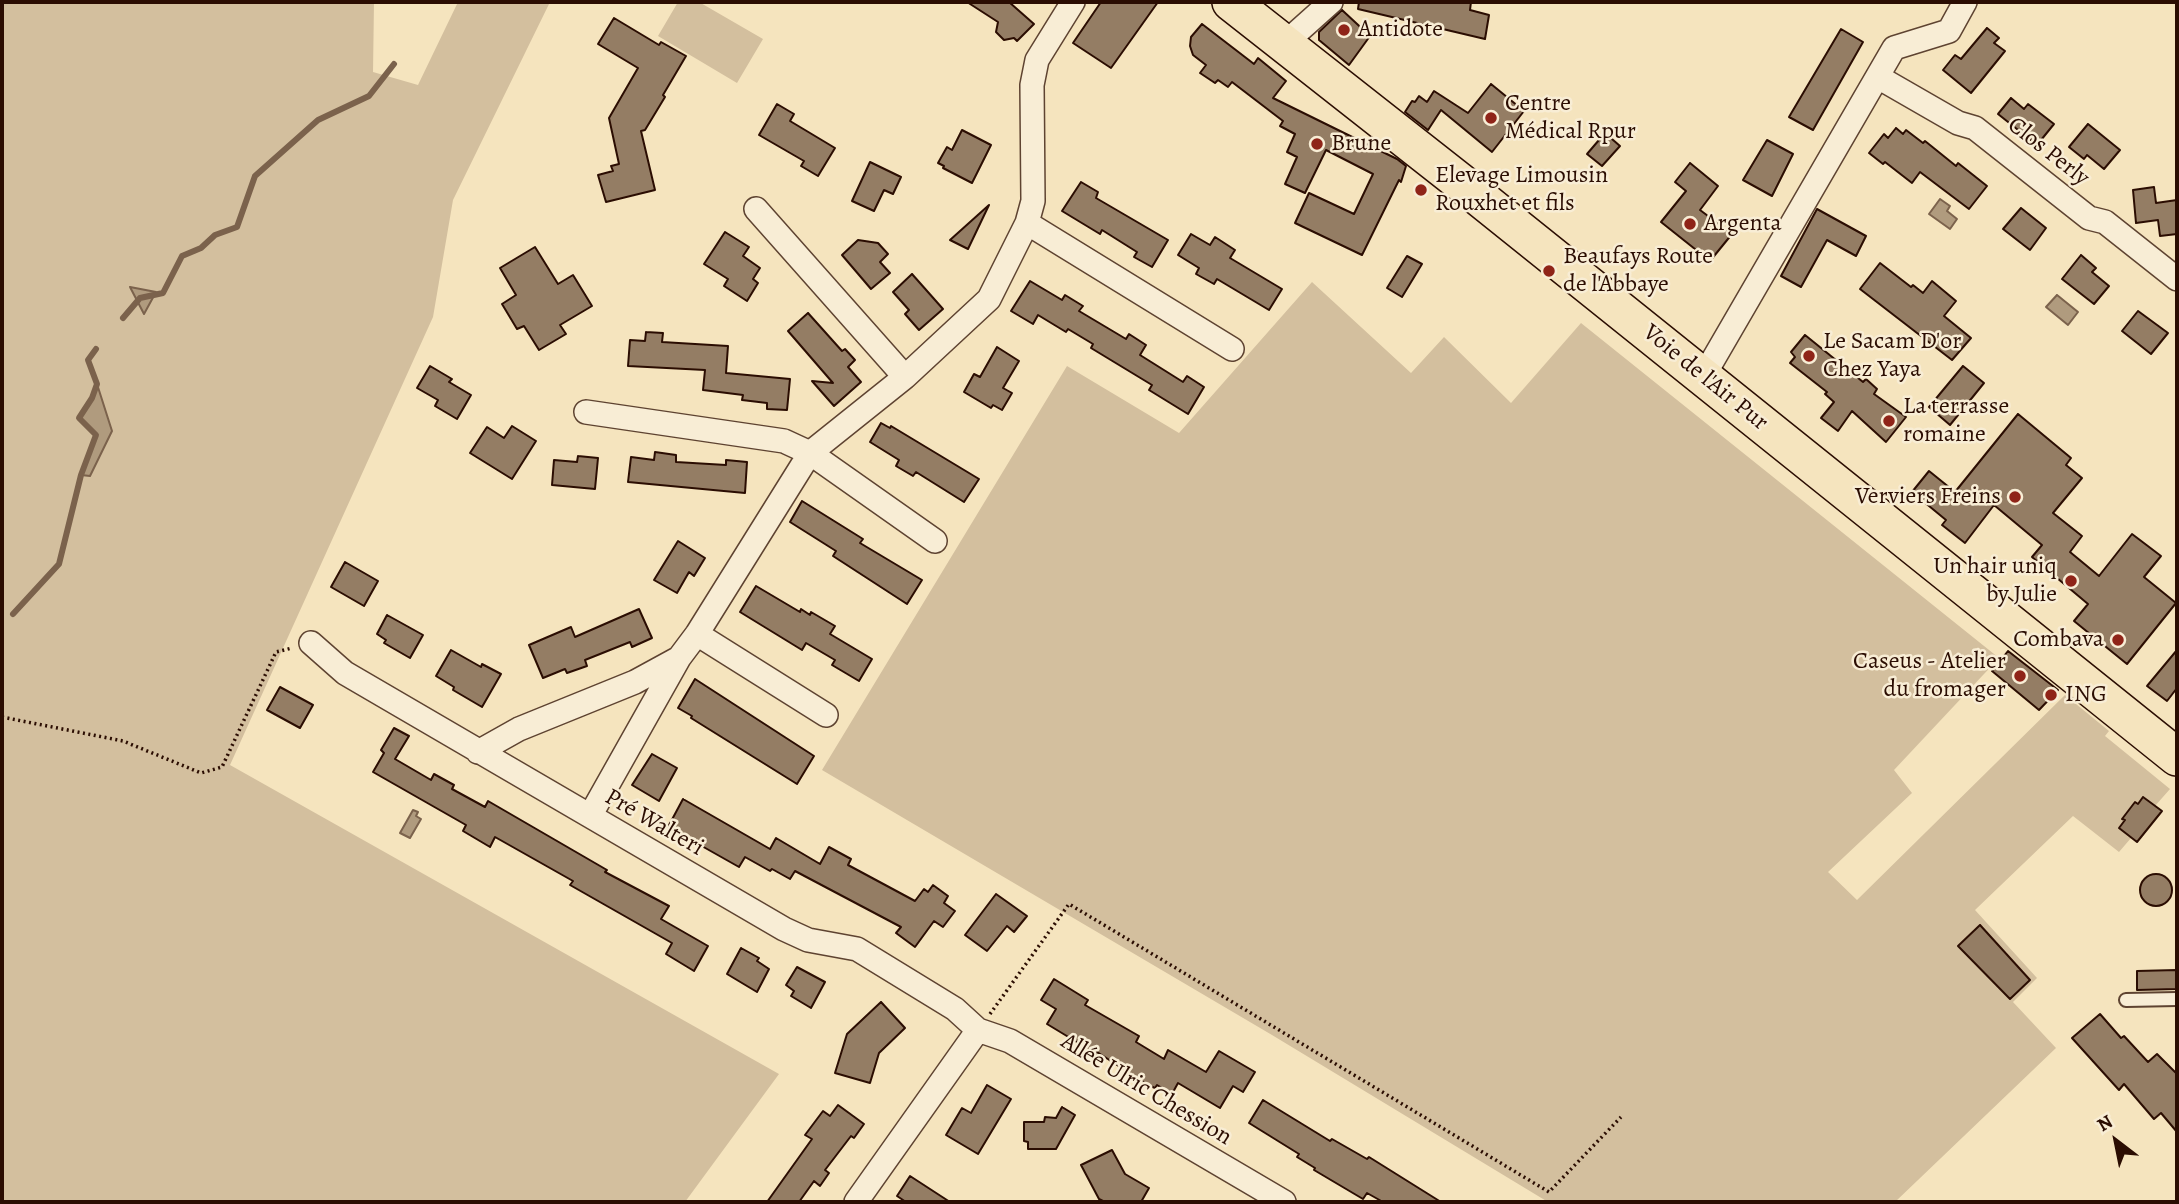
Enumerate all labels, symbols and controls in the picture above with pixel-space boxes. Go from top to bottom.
place label: Antidote [1358,16,1443,44]
marker: Antidote [1336,22,1352,38]
place label: Centre Médical Rpur [1505,90,1636,146]
marker: Centre Médical Rpur [1483,110,1499,126]
street label: Clos Perly [2001,111,2095,193]
place label: Brune [1331,130,1391,158]
marker: Brune [1309,136,1325,152]
place label: Elevage Limousin Rouxhet et fils [1435,162,1608,218]
marker: Elevage Limousin Rouxhet et fils [1413,182,1429,198]
place label: Argenta [1704,210,1782,238]
marker: Argenta [1682,216,1698,232]
place label: Beaufays Route de l'Abbaye [1563,243,1713,299]
marker: Beaufays Route de l'Abbaye [1541,263,1557,279]
street label: Voie de l'Air Pur [1637,319,1773,437]
place label: Le Sacam D'or Chez Yaya [1823,328,1961,384]
marker: Le Sacam D'or Chez Yaya [1801,348,1817,364]
place label: La terrasse romaine [1903,393,2009,449]
marker: La terrasse romaine [1881,413,1897,429]
place label: Verviers Freins [1855,483,2001,511]
marker: Verviers Freins [2007,489,2023,505]
place label: Un hair uniq by Julie [1933,553,2057,609]
marker: Un hair uniq by Julie [2063,573,2079,589]
place label: Combava [2013,626,2104,654]
marker: Combava [2110,632,2126,648]
place label: Caseus - Atelier du fromager [1853,648,2006,704]
marker: Caseus - Atelier du fromager [2012,668,2028,684]
place label: ING [2065,681,2107,709]
marker: ING [2043,687,2059,703]
street label: Pré Walteri [599,783,709,863]
street label: Allée Ulric Chession [1055,1028,1237,1152]
north arrow [2081,1106,2151,1176]
text: N [2092,1108,2118,1138]

